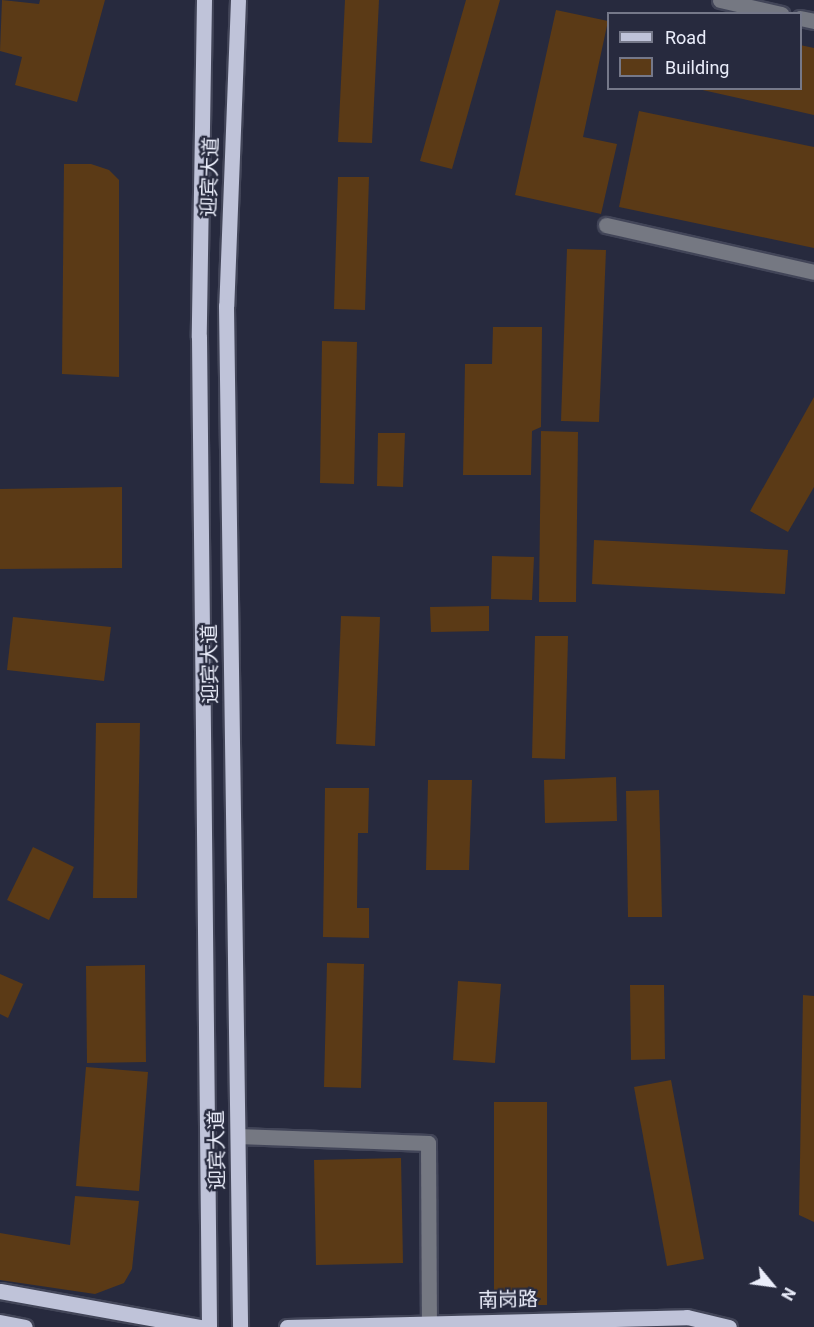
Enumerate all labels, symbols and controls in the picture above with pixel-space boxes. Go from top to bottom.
legend [607,12,802,90]
text: Road [665,27,706,48]
text: Building [665,57,729,78]
street label: 迎宾大道 [197,137,223,217]
street label: 迎宾大道 [197,624,223,704]
street label: 迎宾大道 [204,1110,230,1190]
north arrow [742,1255,802,1315]
text: N [777,1284,799,1304]
street label: 南岗路 [478,1287,538,1313]

